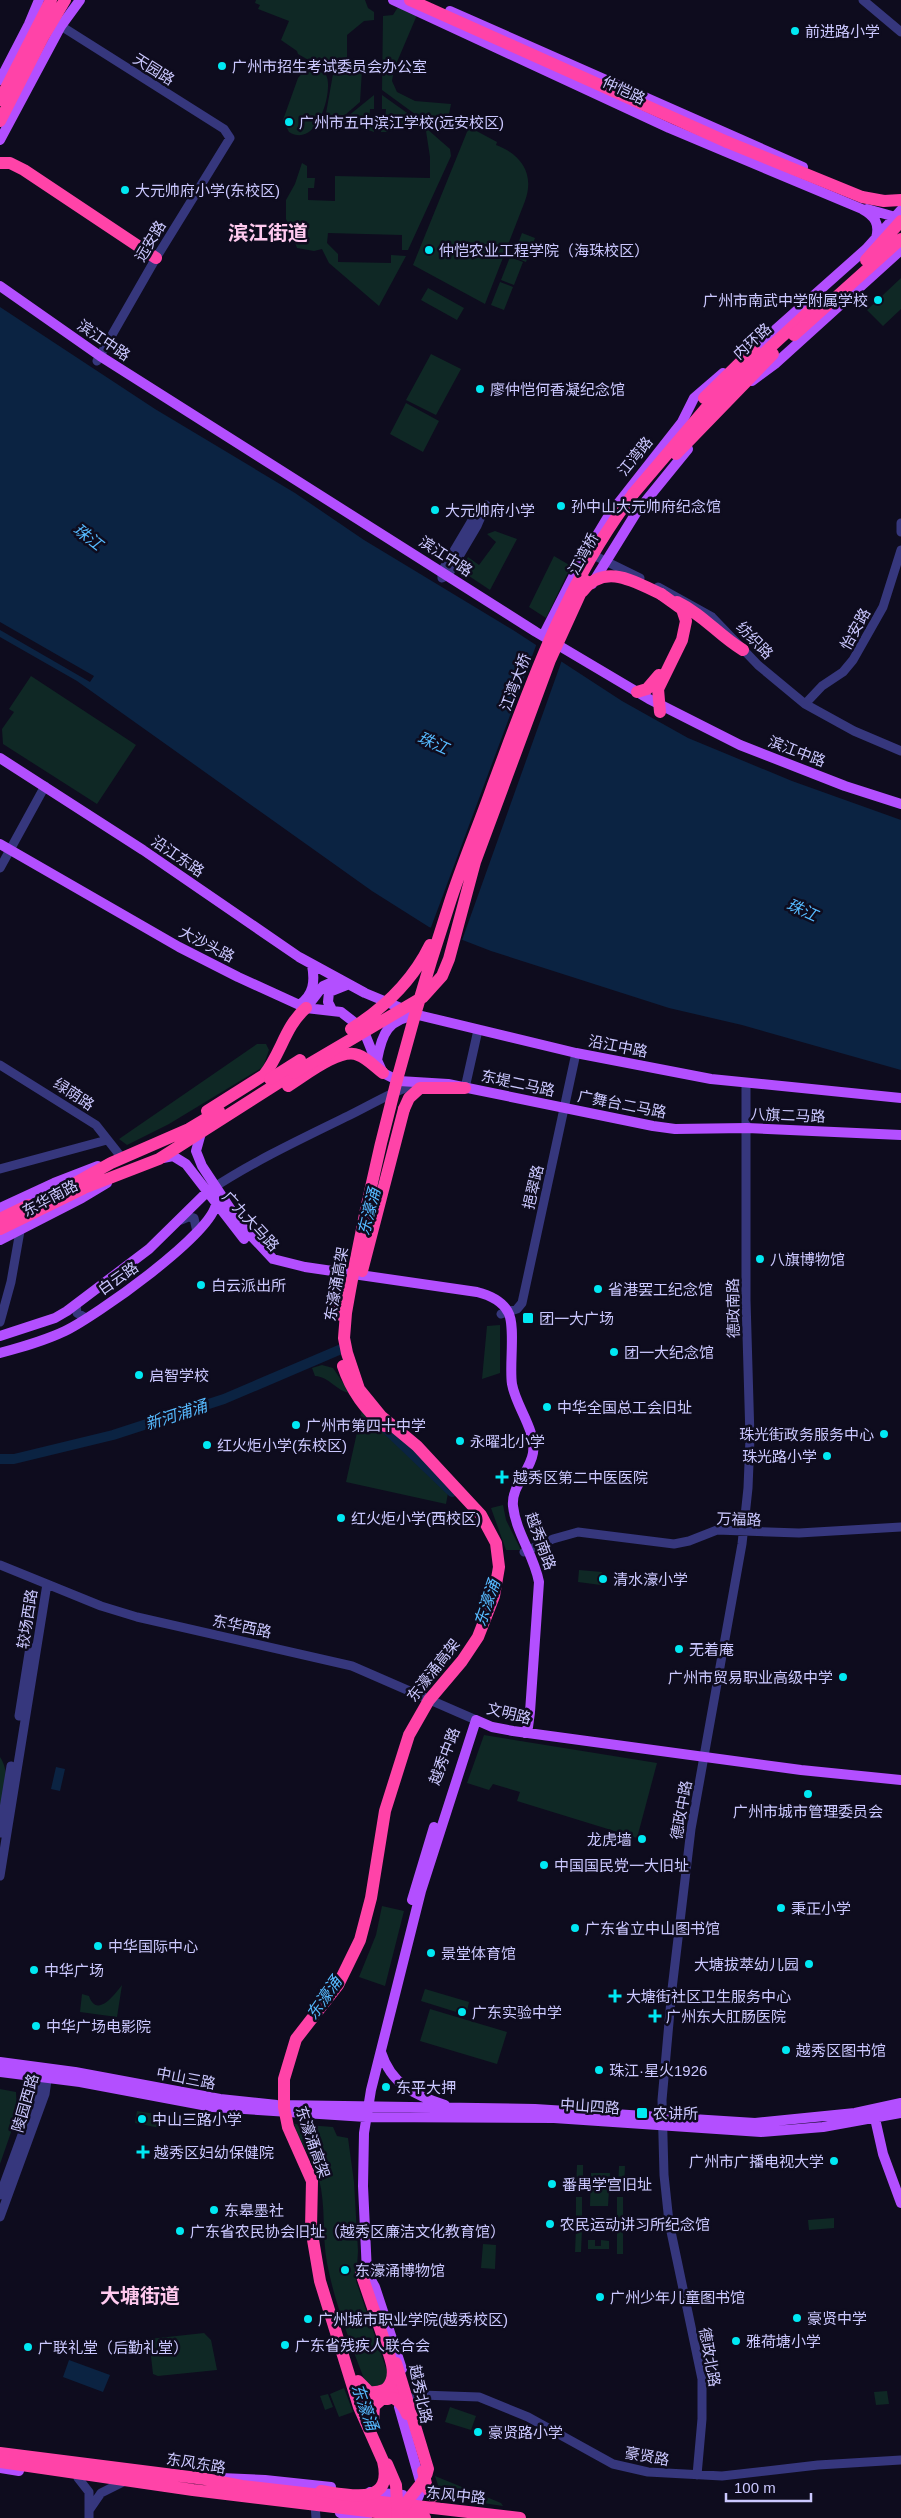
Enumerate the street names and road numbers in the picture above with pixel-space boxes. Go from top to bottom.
street label: 天园路 [130,50,178,88]
street label: 仲恺路 [600,73,648,107]
street label: 远安路 [131,217,169,265]
street label: 滨江中路 [74,316,134,364]
street label: 内环路 [730,320,774,362]
street label: 江湾路 [614,433,656,479]
street label: 江湾桥 [565,530,601,578]
street label: 滨江中路 [416,533,476,579]
street label: 怡安路 [837,605,873,653]
street label: 纺织路 [733,618,777,662]
street label: 江湾大桥 [496,651,534,713]
street label: 滨江中路 [766,732,828,770]
street label: 沿江东路 [148,832,208,880]
street label: 大沙头路 [176,923,238,965]
street label: 沿江中路 [587,1032,649,1060]
street label: 东堤二马路 [480,1067,556,1099]
street label: 绿荫路 [50,1075,98,1113]
street label: 广舞台二马路 [576,1087,668,1121]
street label: 八旗二马路 [750,1105,826,1125]
street label: 挹翠路 [520,1163,546,1211]
street label: 东华南路 [20,1176,80,1220]
street label: 广九大马路 [219,1188,283,1254]
street label: 东濠涌高架 [321,1246,351,1322]
street label: 白云路 [95,1258,141,1298]
street label: 德政南路 [724,1278,742,1338]
street label: 越秀南路 [523,1510,559,1572]
street label: 万福路 [716,1510,762,1528]
street label: 较场西路 [14,1588,40,1650]
street label: 东华西路 [211,1611,273,1641]
street label: 东濠涌高架 [403,1635,463,1705]
street label: 文明路 [485,1699,533,1727]
street label: 越秀中路 [425,1725,463,1787]
street label: 德政中路 [667,1779,695,1841]
street label: 中山三路 [155,2064,217,2092]
street label: 陵园西路 [9,2072,41,2134]
street label: 中山四路 [559,2095,621,2117]
street label: 东濠涌高架 [293,2104,333,2180]
street label: 德政北路 [696,2326,724,2388]
street label: 越秀北路 [406,2363,436,2425]
street label: 豪贤路 [623,2444,671,2468]
street label: 东风东路 [165,2450,227,2476]
street label: 东风中路 [425,2483,487,2507]

